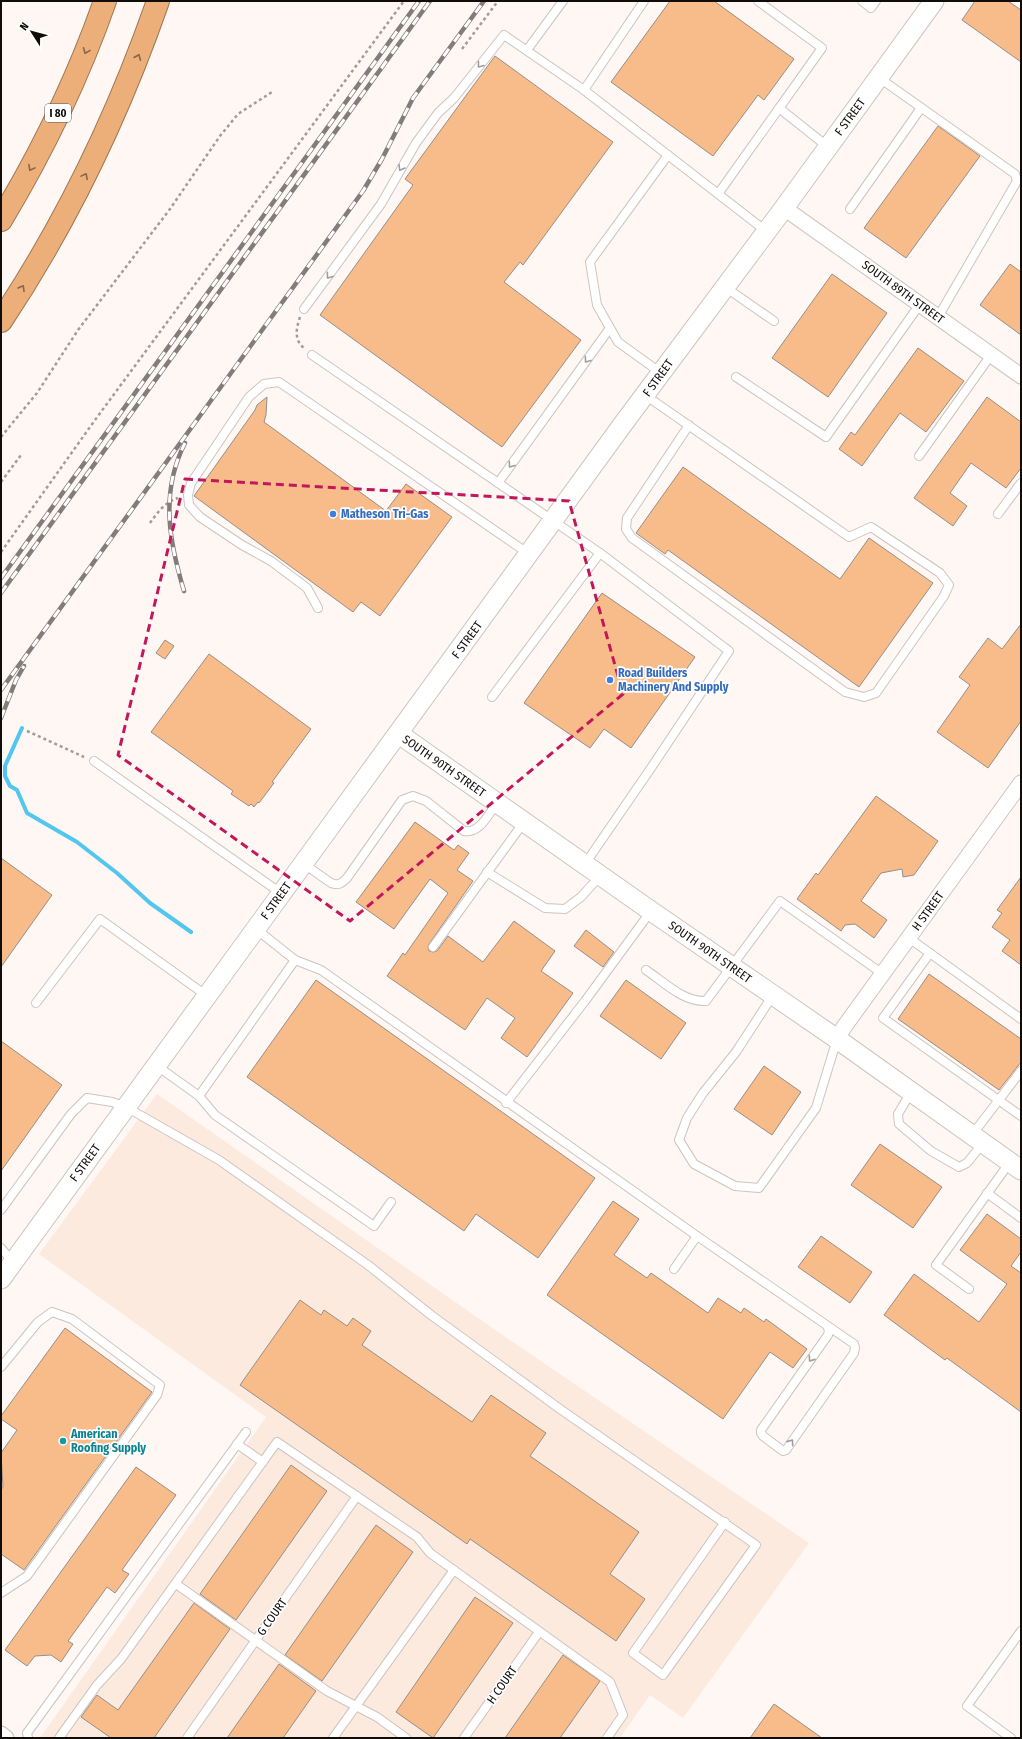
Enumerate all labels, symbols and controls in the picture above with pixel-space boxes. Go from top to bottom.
north arrow [12,12,52,52]
text: N [17,20,32,33]
one-way arrow [83,46,91,54]
one-way arrow [133,54,141,62]
one-way arrow [477,61,484,68]
street label: F STREET [832,95,868,138]
road number: I 80 [45,104,71,122]
one-way arrow [28,164,35,171]
one-way arrow [399,164,406,171]
one-way arrow [80,173,87,180]
street label: SOUTH 89TH STREET [859,258,947,327]
one-way arrow [326,272,334,279]
one-way arrow [17,285,24,292]
one-way arrow [585,355,592,362]
street label: F STREET [640,356,676,399]
one-way arrow [509,460,516,467]
place label: Matheson Tri-Gas [341,507,429,521]
marker: Matheson Tri-Gas [328,509,338,519]
street label: F STREET [449,618,485,661]
place label: Road Builders Machinery And Supply [618,666,729,694]
marker: Road Builders Machinery And Supply [605,675,615,685]
street label: SOUTH 90TH STREET [400,732,489,800]
street label: F STREET [258,879,294,922]
street label: H STREET [909,888,947,933]
street label: SOUTH 90TH STREET [666,918,755,986]
street label: F STREET [67,1141,103,1184]
one-way arrow [808,1355,816,1362]
place label: American Roofing Supply [70,1427,146,1455]
marker: American Roofing Supply [58,1436,68,1446]
one-way arrow [786,1440,793,1447]
street label: G COURT [254,1595,290,1638]
street label: H COURT [484,1663,520,1706]

